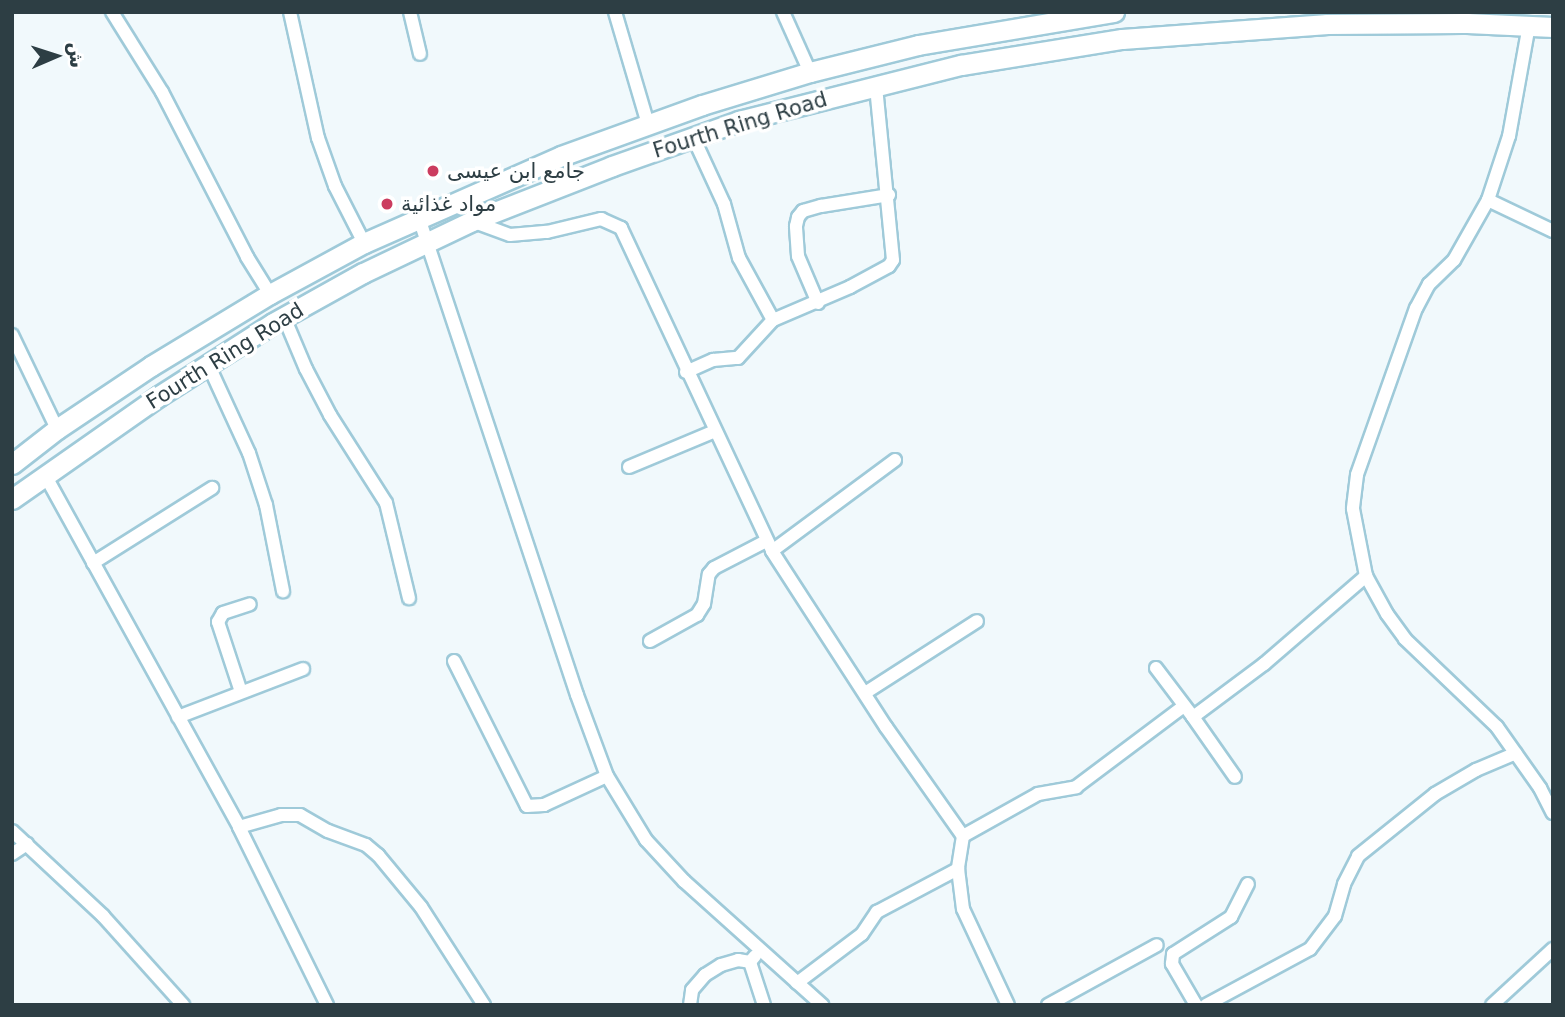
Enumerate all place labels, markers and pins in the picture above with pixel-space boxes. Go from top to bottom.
place label: جامع ابن عيسى [447,158,585,184]
marker: جامع ابن عيسى [425,163,441,179]
place label: مواد غذائية [401,191,496,217]
marker: مواد غذائية [379,196,395,212]

